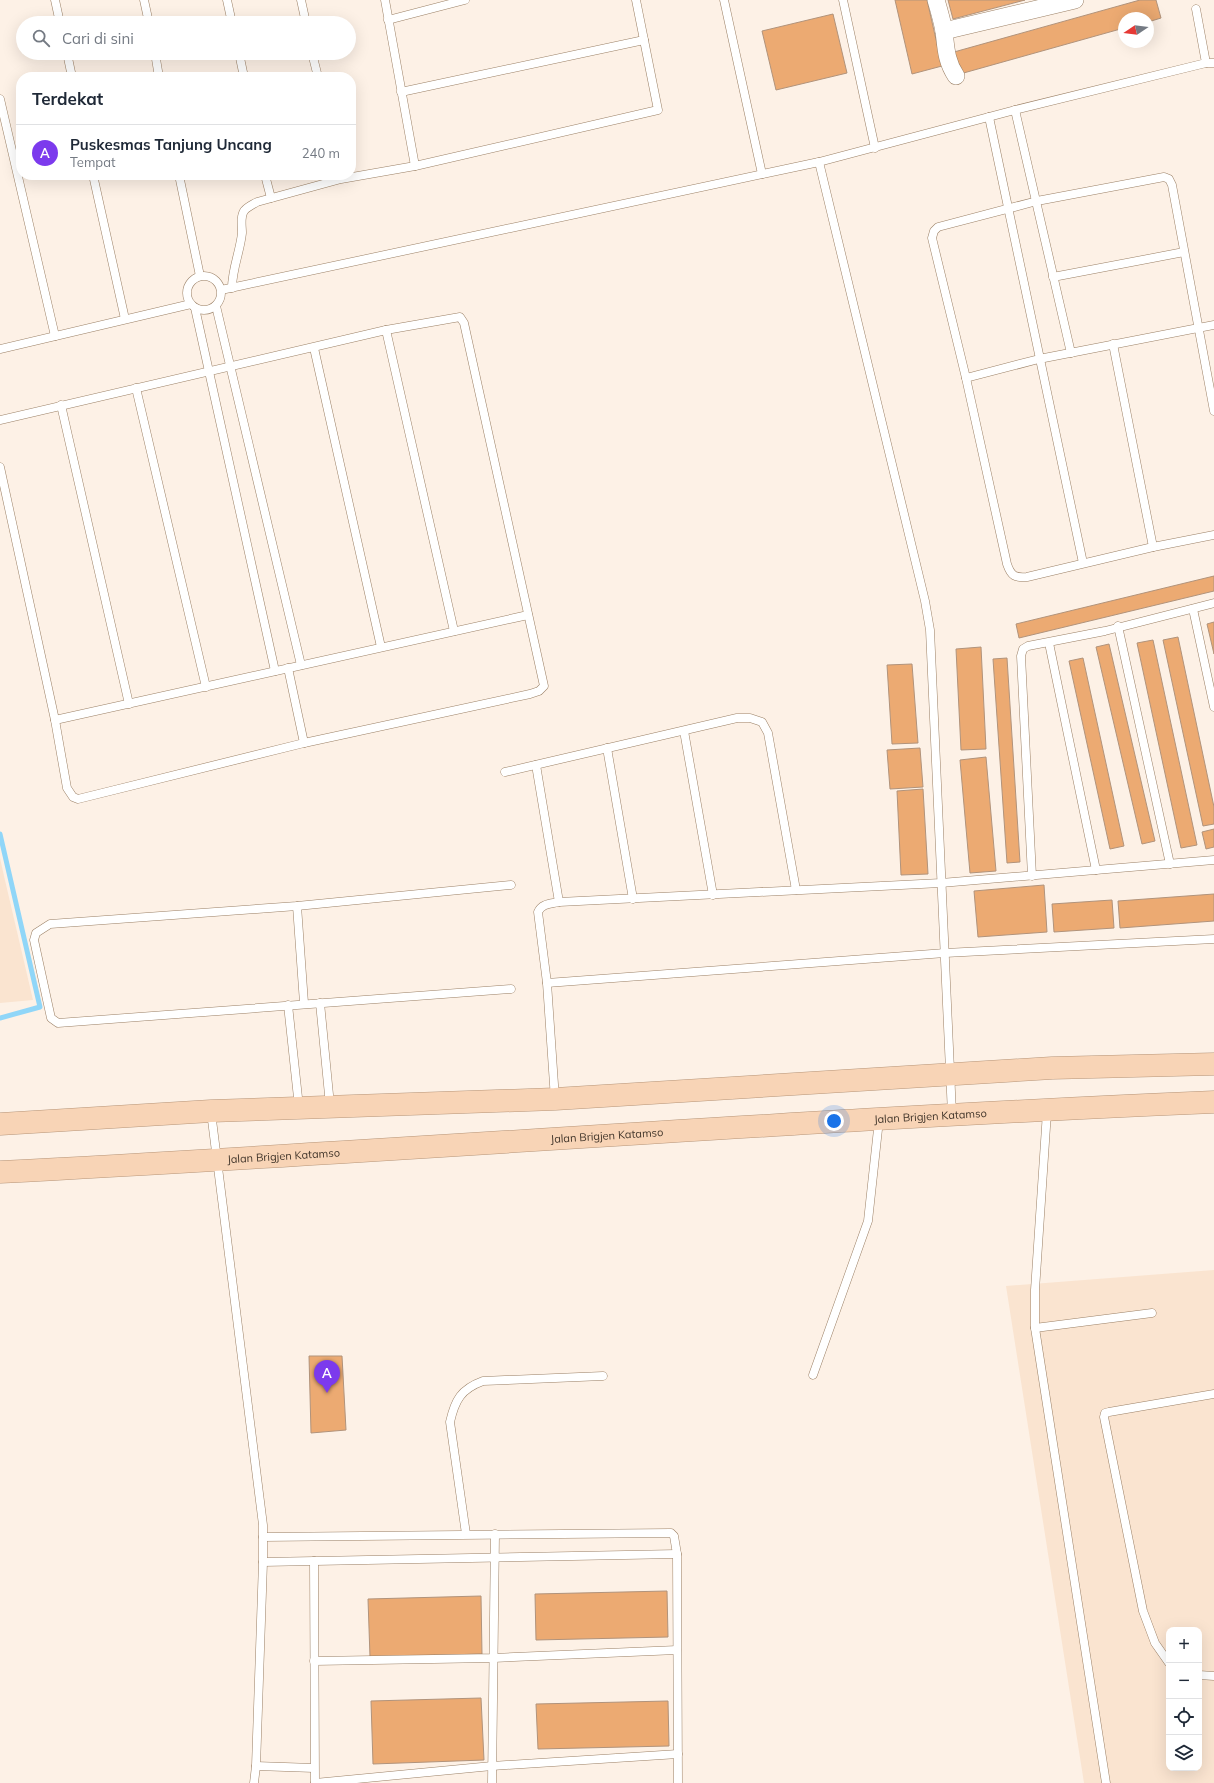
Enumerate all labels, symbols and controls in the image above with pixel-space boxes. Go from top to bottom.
north arrow [1118,12,1154,48]
search box [16,16,356,60]
icon: search [30,27,52,49]
text: Cari di sini [62,29,134,48]
text: Terdekat [32,88,103,109]
text: Puskesmas Tanjung Uncang [70,135,272,154]
text: A [40,145,50,161]
text: 240 m [302,145,340,161]
text: Tempat [70,154,116,170]
street label: Jalan Brigjen Katamso [874,1106,987,1126]
your location [824,1111,844,1131]
street label: Jalan Brigjen Katamso [550,1125,664,1146]
street label: Jalan Brigjen Katamso [227,1145,340,1166]
pin: A [314,1360,340,1393]
map controls [1166,1627,1202,1771]
button: + [1166,1627,1202,1663]
button: − [1166,1663,1202,1699]
button: locate [1166,1699,1202,1735]
button: layers [1166,1735,1202,1771]

